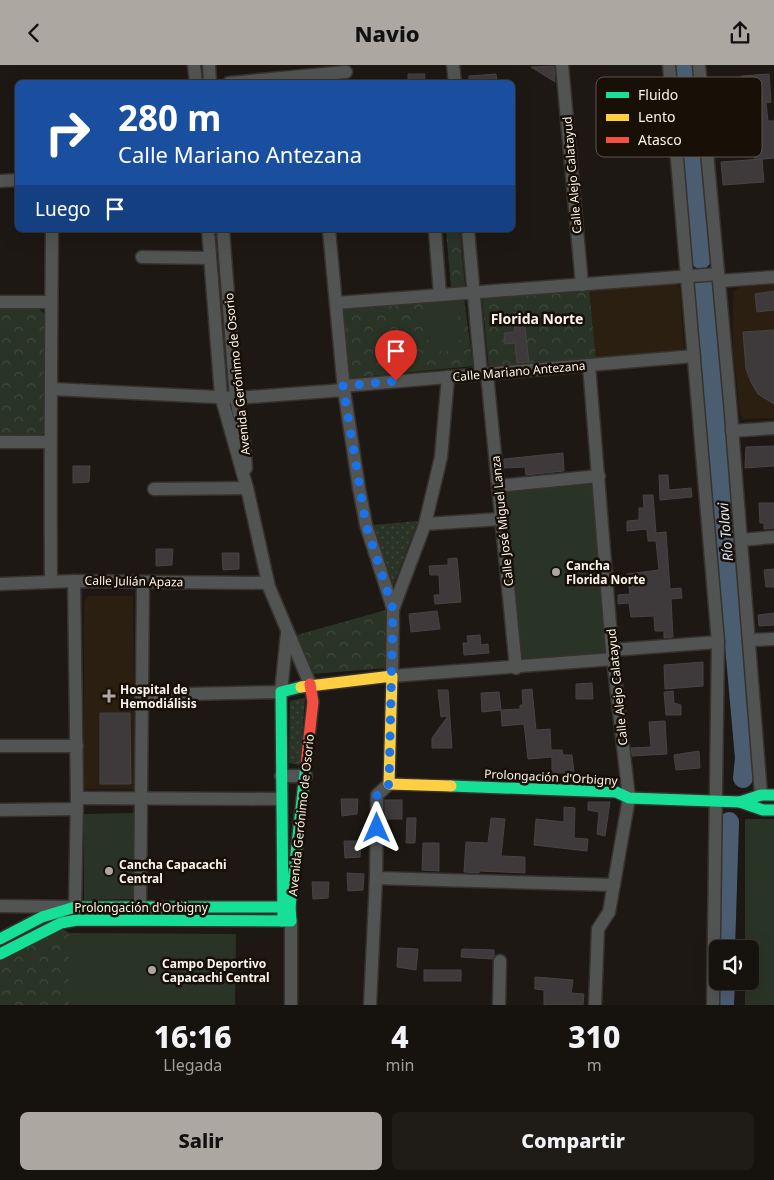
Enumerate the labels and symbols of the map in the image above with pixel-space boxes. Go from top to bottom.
legend [596,77,762,157]
text: Fluido [638,85,678,104]
text: Lento [638,107,675,126]
street label: Calle Alejo Calatayud [558,116,586,234]
text: Atasco [638,130,682,149]
street label: Avenida Gerónimo de Osorio [220,292,254,456]
district label: Florida Norte [491,309,583,328]
pin [375,330,417,381]
street label: Calle Mariano Antezana [452,357,586,385]
street label: Calle José Miguel Lanza [487,455,517,587]
water label: Río Tolavi [713,502,737,562]
place label: Cancha Florida Norte [566,557,646,588]
marker: Cancha Florida Norte [550,566,562,578]
street label: Calle Julián Apaza [85,572,183,590]
street label: Calle Alejo Calatayud [602,628,632,746]
place label: Hospital de Hemodiálisis [120,681,197,712]
marker: Hospital de Hemodiálisis [102,689,116,703]
street label: Avenida Gerónimo de Osorio [284,733,318,897]
street label: Prolongación d'Orbigny [484,765,619,789]
position arrow [350,801,402,853]
place label: Cancha Capacachi Central [119,856,227,887]
marker: Cancha Capacachi Central [103,865,115,877]
street label: Prolongación d'Orbigny [74,899,209,916]
place label: Campo Deportivo Capacachi Central [162,955,270,986]
marker: Campo Deportivo Capacachi Central [146,964,158,976]

